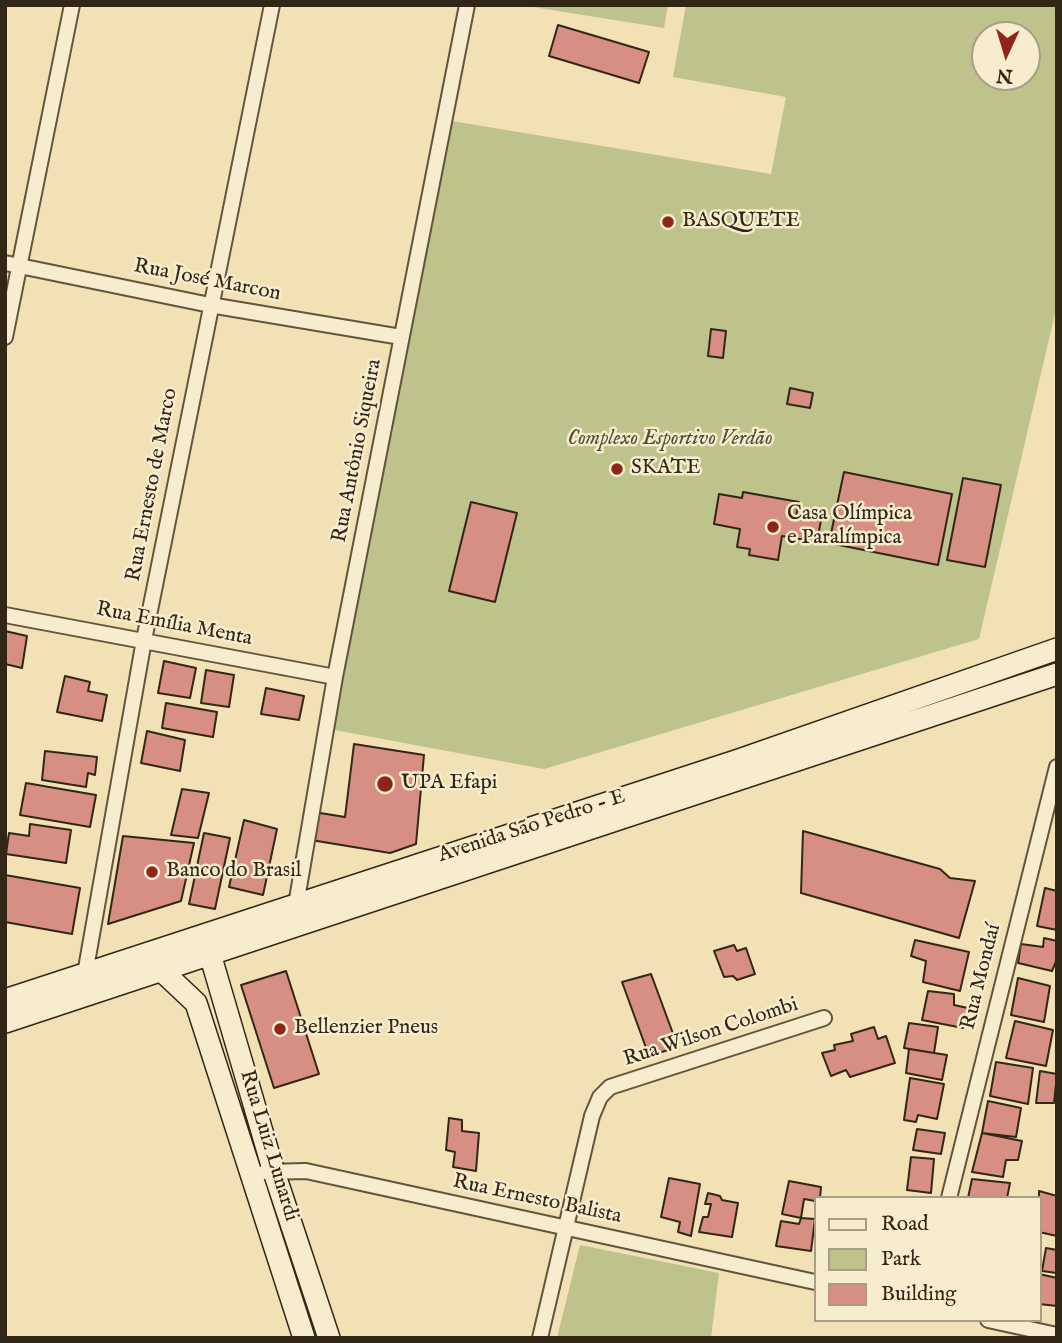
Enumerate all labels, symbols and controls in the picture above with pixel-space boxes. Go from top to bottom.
north arrow [971,21,1041,91]
text: N [996,62,1014,87]
place label: BASQUETE [682,209,800,235]
marker: BASQUETE [660,214,676,230]
street label: Rua José Marcon [131,254,283,308]
street label: Rua Antônio Siqueira [328,357,388,545]
street label: Rua Ernesto de Marco [122,386,184,584]
park label: Complexo Esportivo Verdão [567,427,773,453]
place label: SKATE [631,456,700,482]
marker: SKATE [609,461,625,477]
place label: Casa Olímpica e Paralímpica [787,502,912,552]
marker: Casa Olímpica e Paralímpica [765,519,781,535]
street label: Rua Emília Menta [94,598,254,652]
place label: UPA Efapi [401,771,497,797]
marker: UPA Efapi [375,774,395,794]
street label: Avenida São Pedro - E [435,785,629,869]
place label: Banco do Brasil [166,859,302,885]
marker: Banco do Brasil [144,864,160,880]
street label: Rua Mondaí [957,921,1007,1033]
street label: Rua Wilson Colombi [620,993,802,1073]
place label: Bellenzier Pneus [294,1016,438,1042]
marker: Bellenzier Pneus [272,1021,288,1037]
street label: Rua Luiz Lunardi [233,1067,303,1225]
street label: Rua Ernesto Balista [450,1170,624,1230]
legend [814,1196,1041,1322]
text: Road [881,1211,928,1238]
text: Park [881,1246,921,1273]
text: Building [881,1281,956,1308]

